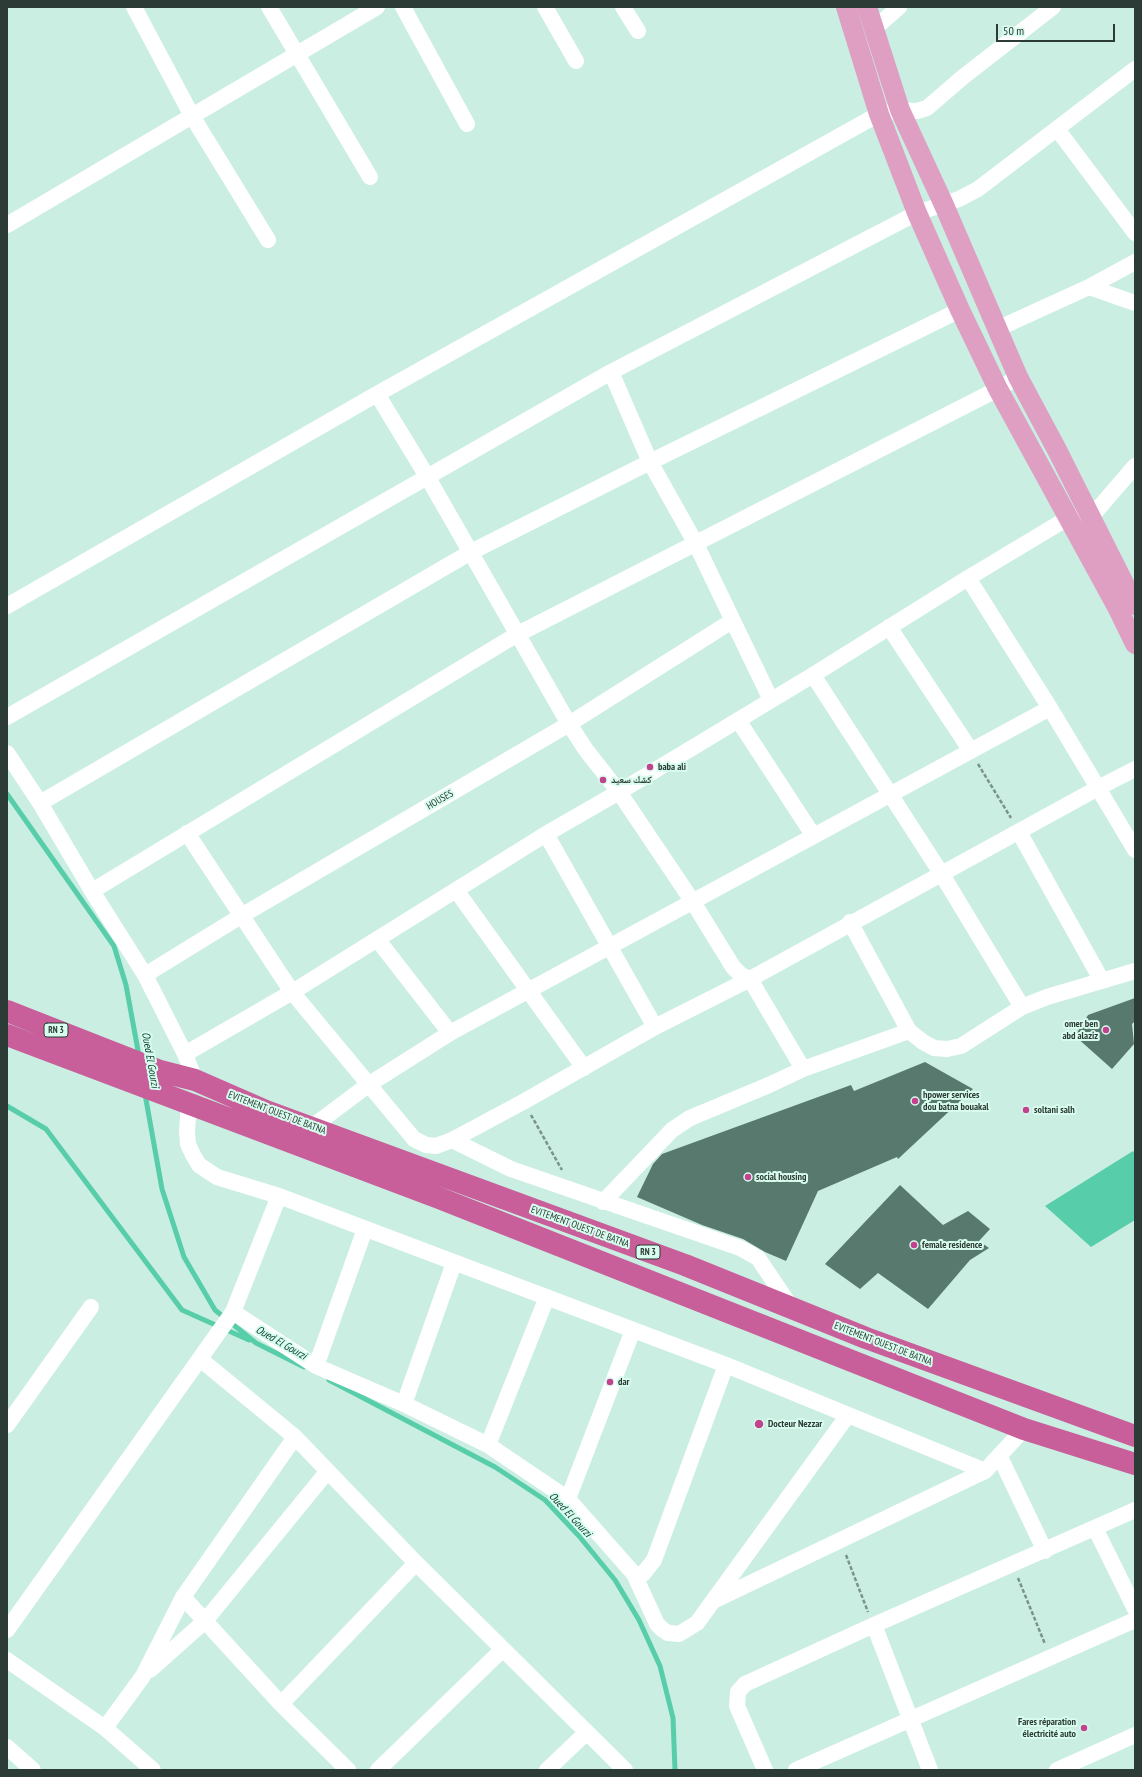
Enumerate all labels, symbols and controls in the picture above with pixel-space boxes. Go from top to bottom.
scale bar [998,16,1117,42]
text: 50 m [1003,23,1024,38]
place label: baba ali [658,761,686,773]
marker: baba ali [645,762,655,772]
place label: كشك سعيد [611,774,652,786]
marker: كشك سعيد [598,775,608,785]
street label: HOUSES [424,788,456,812]
place label: omer ben abd alaziz [1062,1018,1098,1042]
road number: RN 3 [44,1023,68,1037]
marker: omer ben abd alaziz [1101,1025,1111,1035]
water label: Oued El Gourzi [139,1031,161,1089]
street label: EVITEMENT OUEST DE BATNA [226,1089,328,1137]
place label: hpower services dou batna bouakal [923,1089,989,1112]
marker: hpower services dou batna bouakal [910,1096,920,1106]
place label: soltani salh [1034,1104,1075,1116]
marker: soltani salh [1021,1105,1031,1115]
place label: social housing [756,1171,806,1183]
marker: social housing [743,1172,753,1182]
street label: EVITEMENT OUEST DE BATNA [529,1204,631,1250]
place label: female residence [922,1239,982,1251]
marker: female residence [909,1240,919,1250]
road number: RN 3 [636,1245,660,1259]
street label: EVITEMENT OUEST DE BATNA [832,1320,934,1368]
water label: Oued El Gourzi [253,1323,309,1363]
place label: dar [618,1376,630,1388]
marker: dar [605,1377,615,1387]
marker: Docteur Nezzar [753,1418,765,1430]
place label: Docteur Nezzar [768,1418,822,1430]
water label: Oued El Gourzi [546,1490,594,1540]
place label: Fares réparation électricité auto [1018,1716,1076,1740]
marker: Fares réparation électricité auto [1079,1723,1089,1733]

